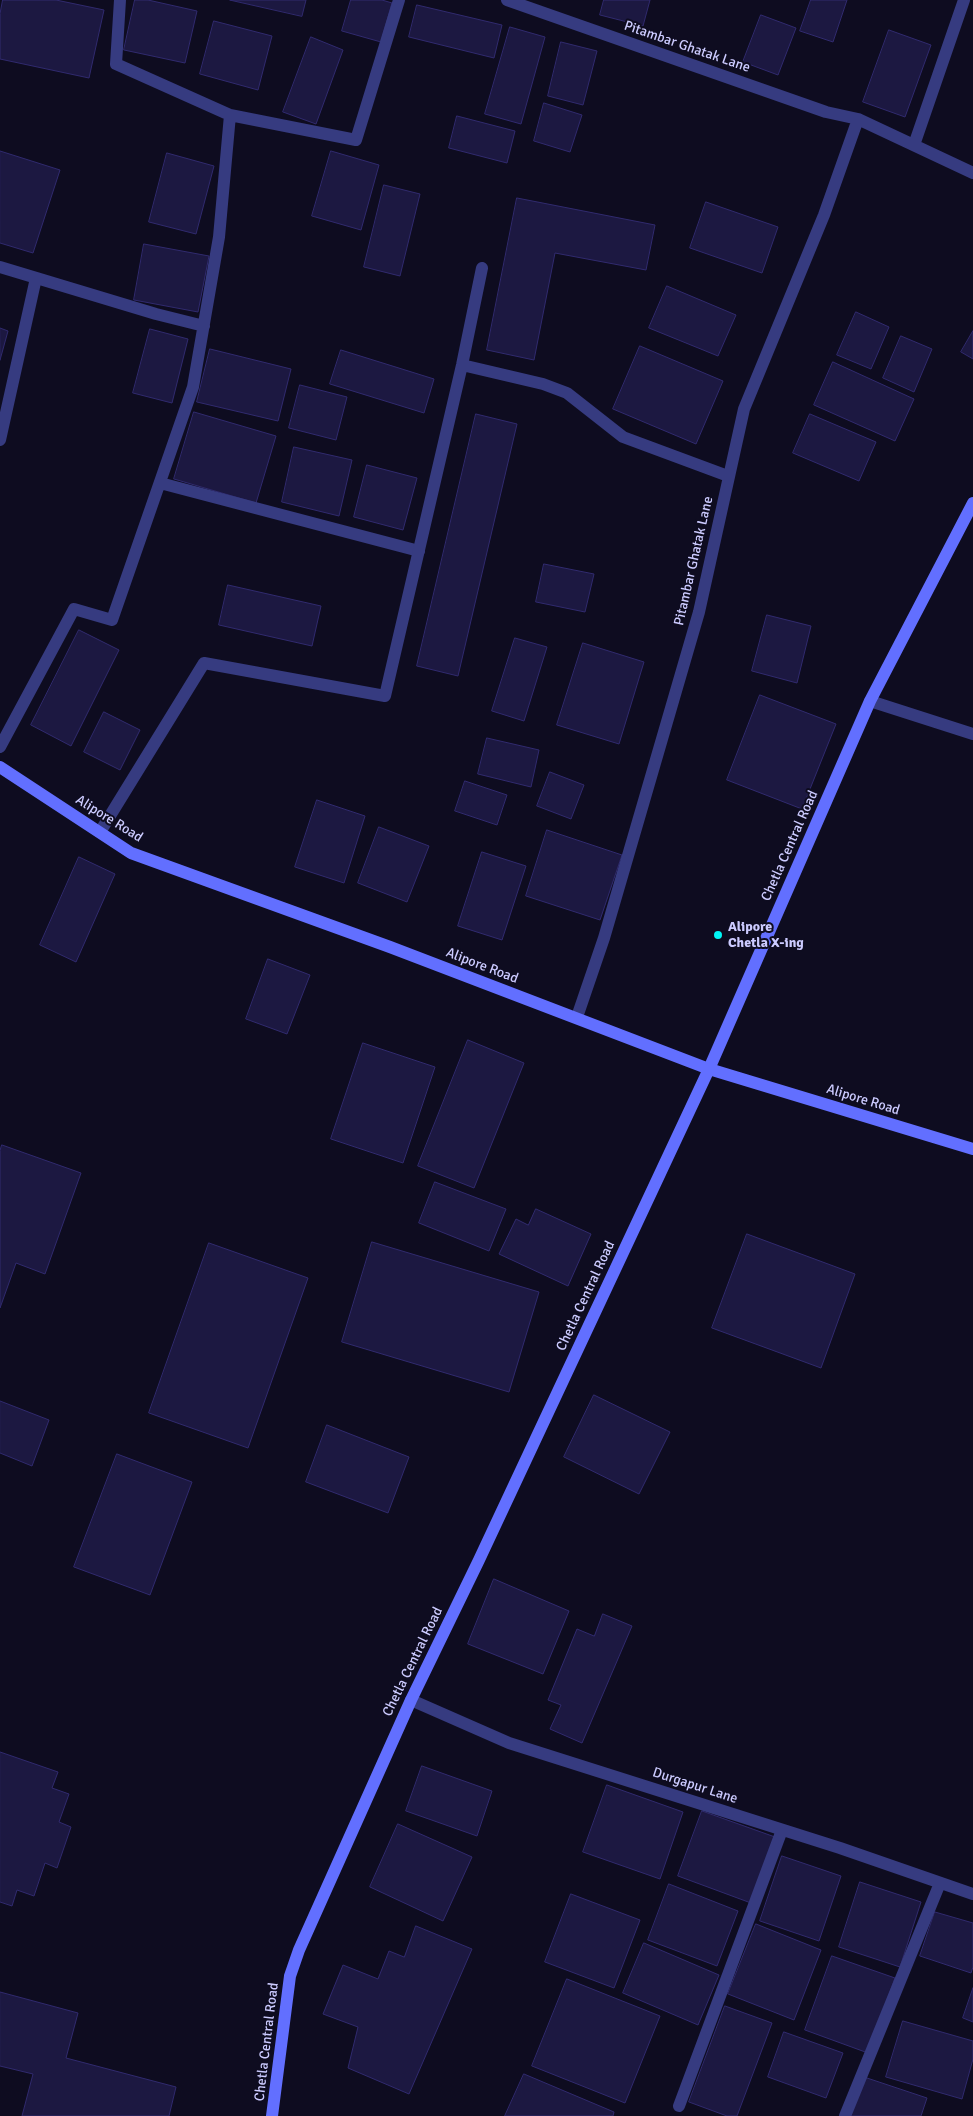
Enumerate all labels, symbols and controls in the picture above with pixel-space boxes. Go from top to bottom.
street label: Pitambar Ghatak Lane [622,18,752,76]
street label: Pitambar Ghatak Lane [671,495,717,627]
street label: Chetla Central Road [758,788,822,904]
street label: Alipore Road [72,792,146,846]
place label: Alipore Chetla X-ing [728,919,804,952]
marker: Alipore Chetla X-ing [712,929,724,941]
street label: Alipore Road [444,945,520,987]
street label: Alipore Road [824,1081,902,1119]
street label: Chetla Central Road [553,1238,619,1354]
street label: Chetla Central Road [379,1605,447,1719]
street label: Durgapur Lane [650,1764,740,1808]
street label: Chetla Central Road [251,1982,283,2102]

